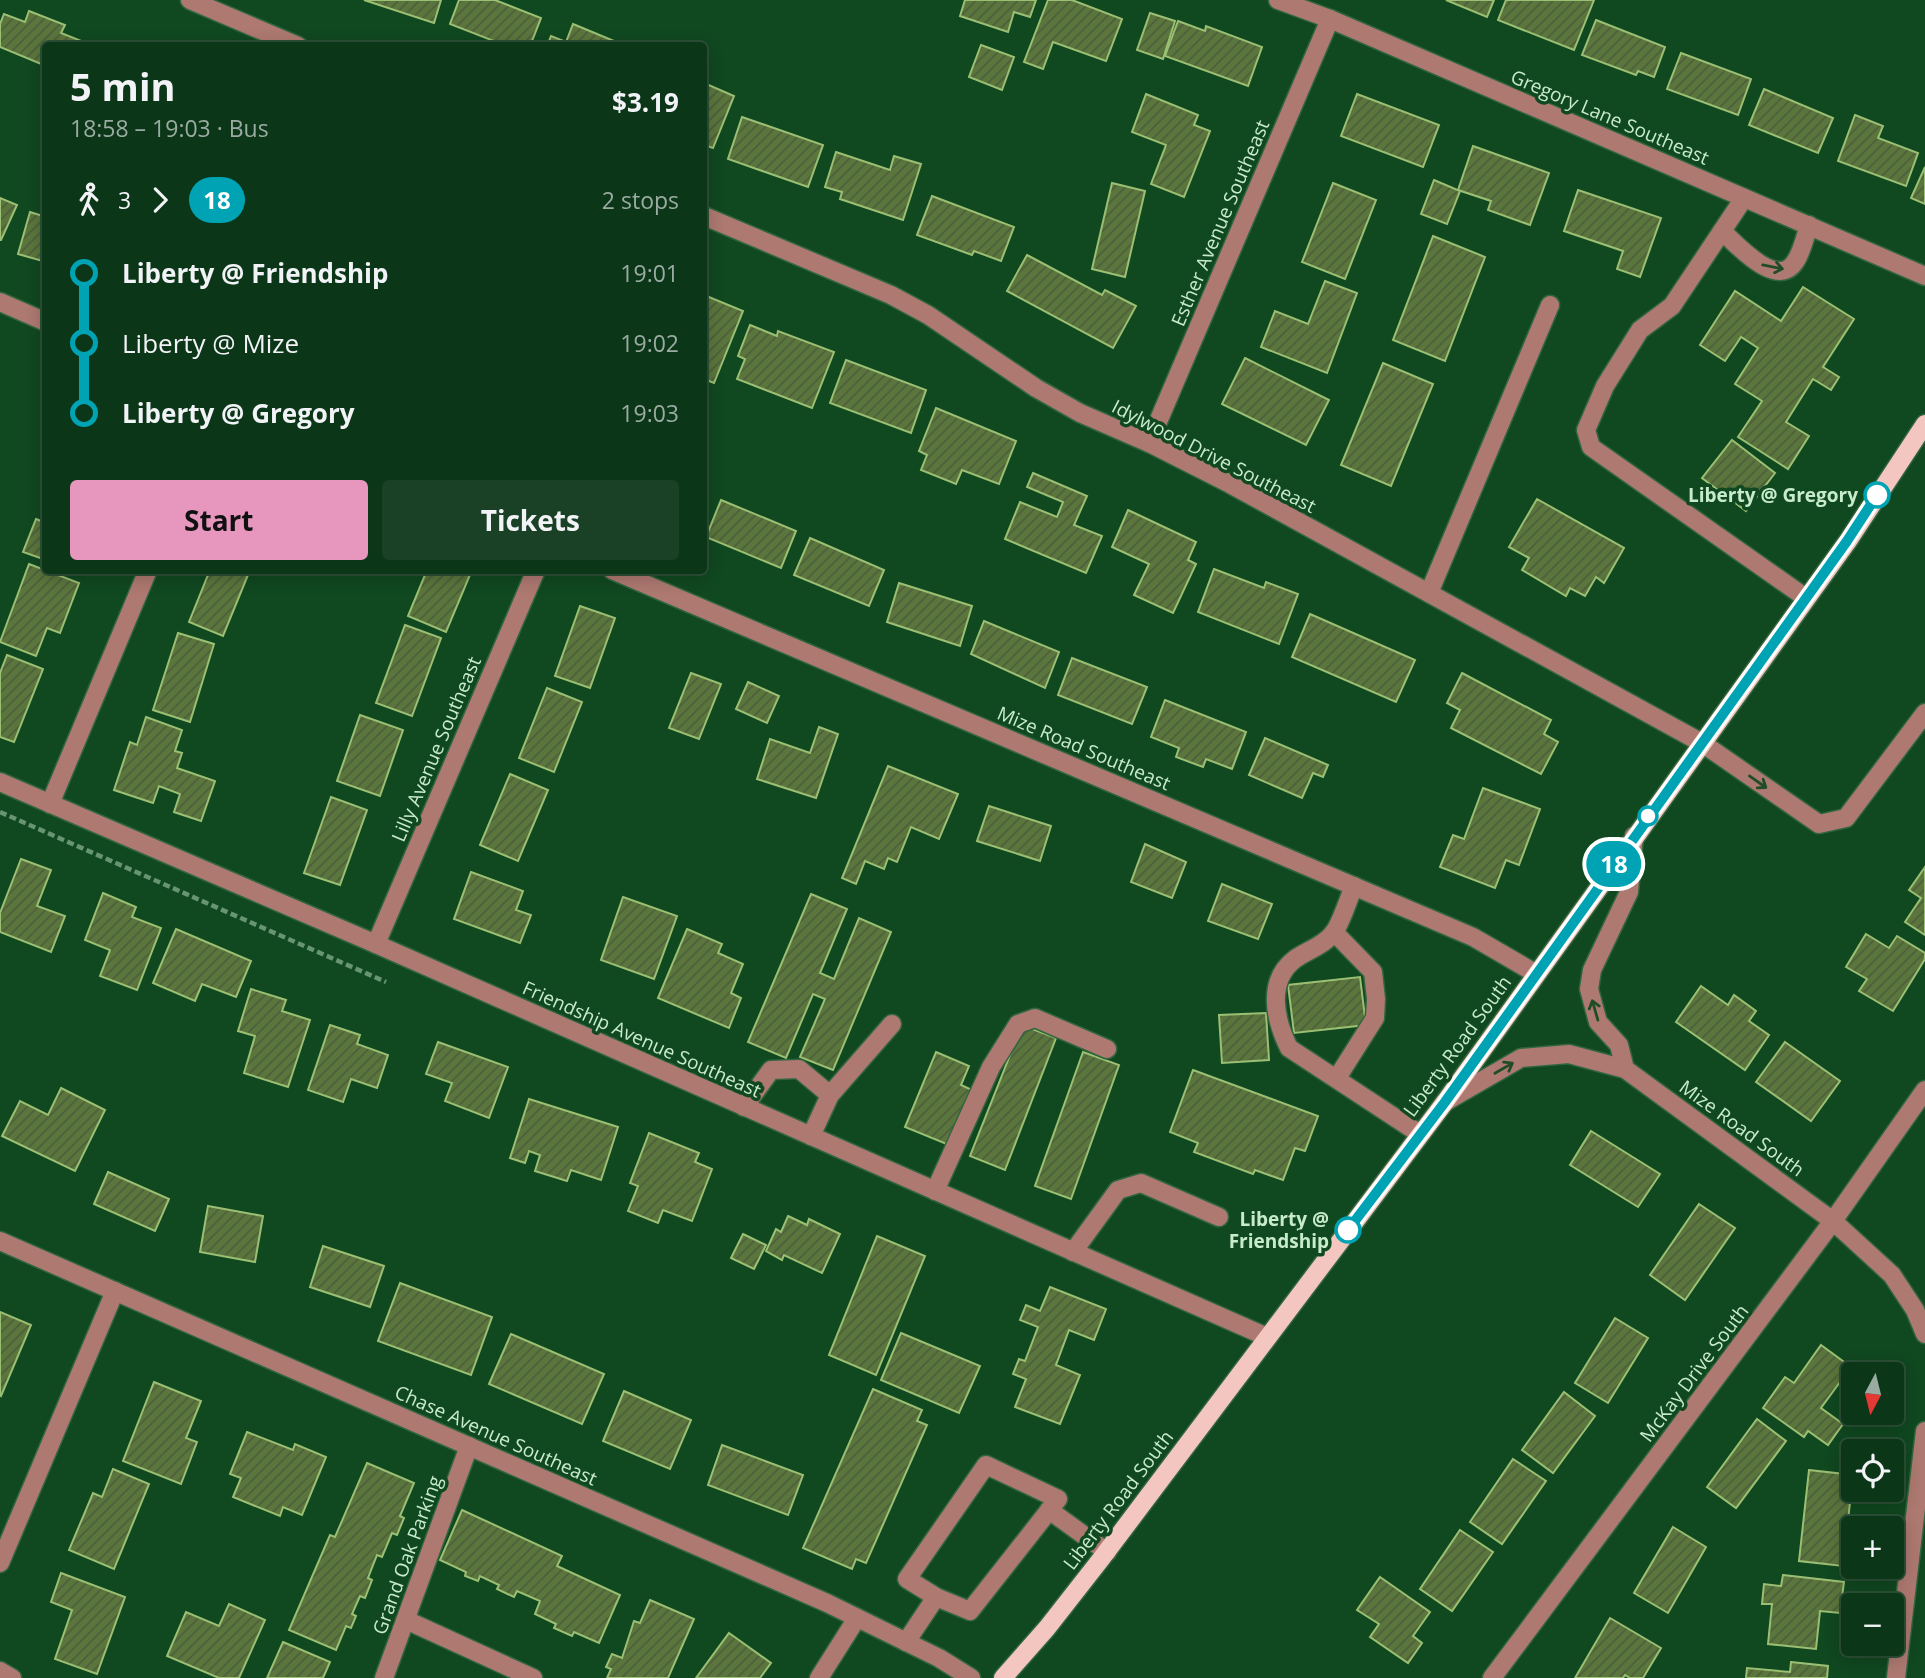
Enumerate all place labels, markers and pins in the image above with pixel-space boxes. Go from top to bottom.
place label: Liberty @ Gregory [1688,482,1858,508]
marker: Liberty @ Gregory [1864,482,1890,508]
unlabelled marker [1638,806,1658,826]
place label: Liberty @ Friendship [1229,1206,1329,1254]
marker: Liberty @ Friendship [1335,1217,1361,1243]

